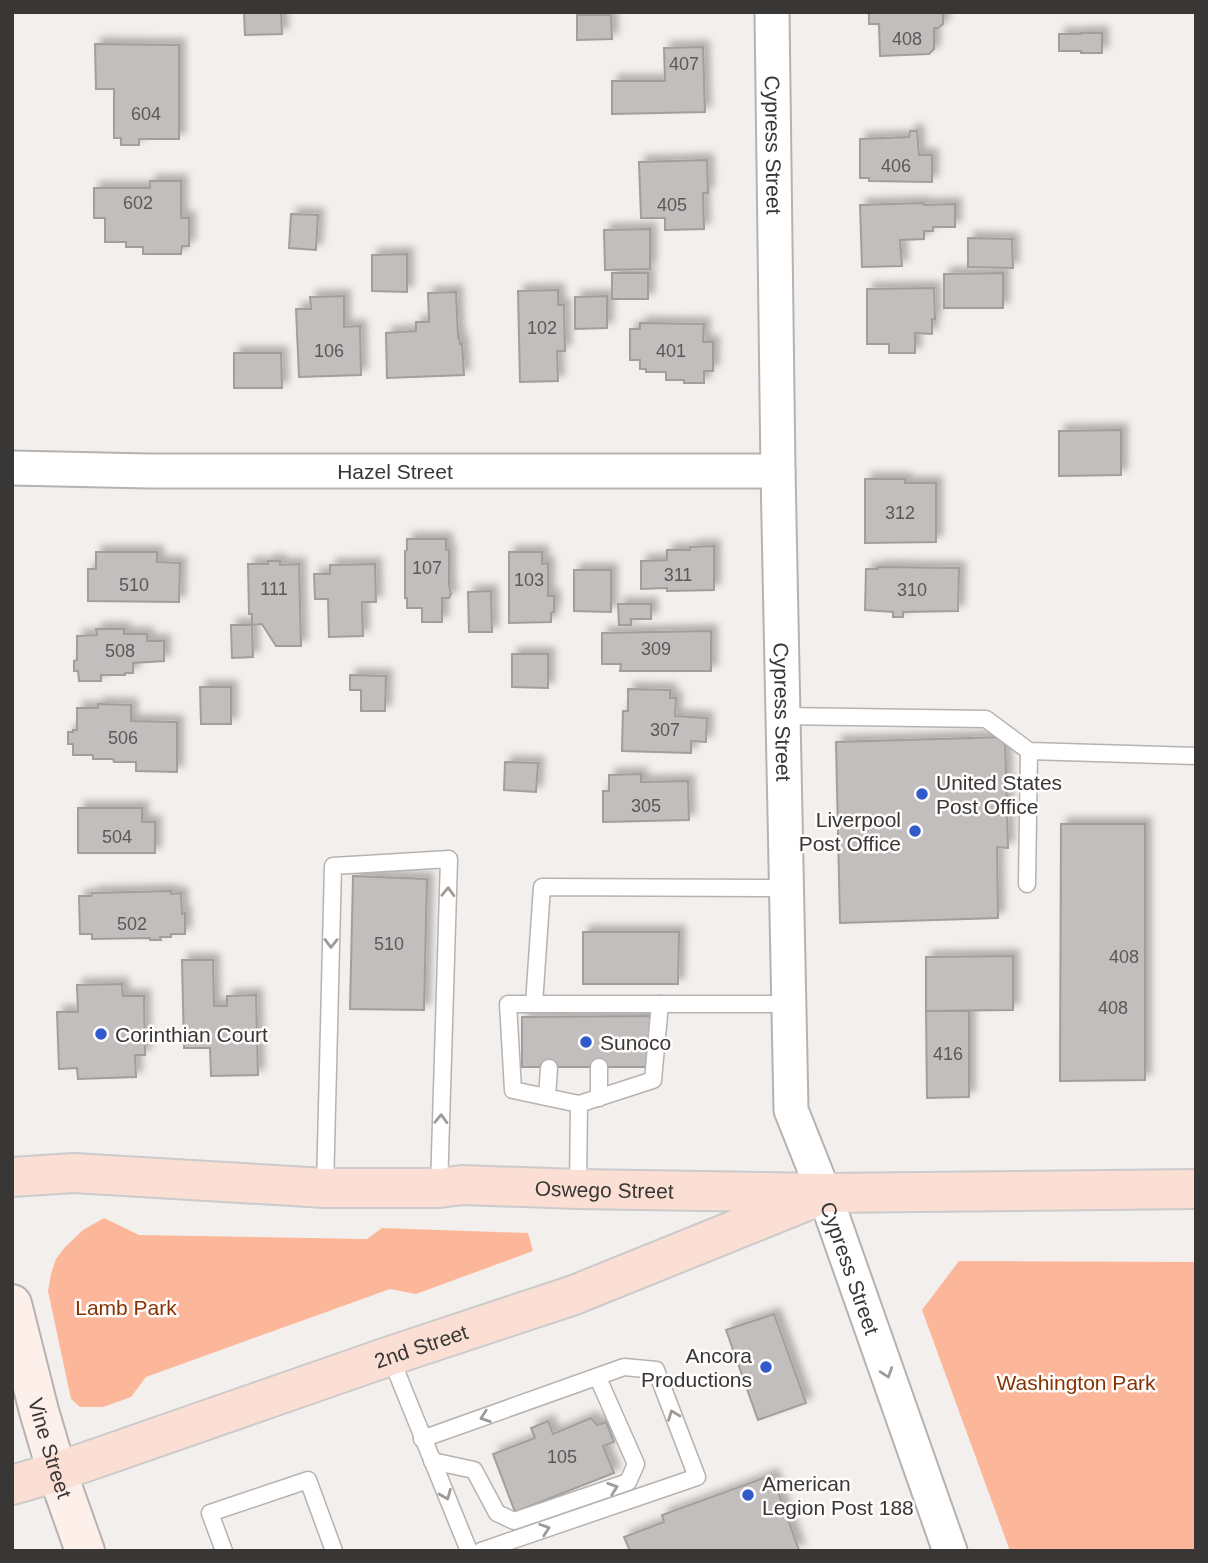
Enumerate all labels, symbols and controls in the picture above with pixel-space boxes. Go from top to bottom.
house number: 408 [892,29,922,49]
house number: 407 [669,54,699,74]
street label: Cypress Street [761,75,786,215]
house number: 604 [131,104,161,124]
house number: 406 [881,156,911,176]
house number: 602 [123,193,153,213]
house number: 405 [657,195,687,215]
house number: 102 [527,318,557,338]
house number: 106 [314,341,344,361]
house number: 401 [656,341,686,361]
street label: Hazel Street [337,460,453,483]
house number: 312 [885,503,915,523]
house number: 107 [412,558,442,578]
house number: 311 [664,565,692,585]
house number: 103 [514,570,544,590]
house number: 510 [119,575,149,595]
house number: 111 [260,579,288,599]
house number: 310 [897,580,927,600]
house number: 309 [641,639,671,659]
house number: 508 [105,641,135,661]
street label: Cypress Street [770,642,796,782]
house number: 307 [650,720,680,740]
house number: 506 [108,728,138,748]
place label: United States Post Office [936,771,1062,818]
marker: United States Post Office [914,786,930,802]
house number: 305 [631,796,661,816]
place label: Liverpool Post Office [799,808,901,855]
marker: Liverpool Post Office [907,823,923,839]
house number: 504 [102,827,132,847]
one-way arrow [440,886,455,897]
house number: 502 [117,914,147,934]
house number: 510 [374,934,404,954]
one-way arrow [323,939,339,949]
house number: 408 [1109,947,1139,967]
house number: 408 [1098,998,1128,1018]
place label: Corinthian Court [115,1023,268,1046]
marker: Corinthian Court [93,1026,109,1042]
place label: Sunoco [600,1031,671,1054]
marker: Sunoco [578,1034,594,1050]
house number: 416 [933,1044,963,1064]
one-way arrow [433,1114,449,1124]
street label: Oswego Street [534,1176,674,1202]
street label: Cypress Street [816,1199,884,1338]
park label: Lamb Park [75,1296,177,1319]
street label: 2nd Street [371,1320,471,1372]
place label: Ancora Productions [641,1344,752,1391]
marker: Ancora Productions [758,1359,774,1375]
one-way arrow [879,1367,893,1379]
park label: Washington Park [996,1371,1156,1394]
street label: Vine Street [25,1395,77,1501]
one-way arrow [479,1409,491,1423]
one-way arrow [667,1409,681,1421]
house number: 105 [547,1447,577,1467]
place label: American Legion Post 188 [762,1472,914,1519]
one-way arrow [606,1482,618,1496]
marker: American Legion Post 188 [740,1487,756,1503]
one-way arrow [437,1488,451,1500]
one-way arrow [539,1523,551,1537]

